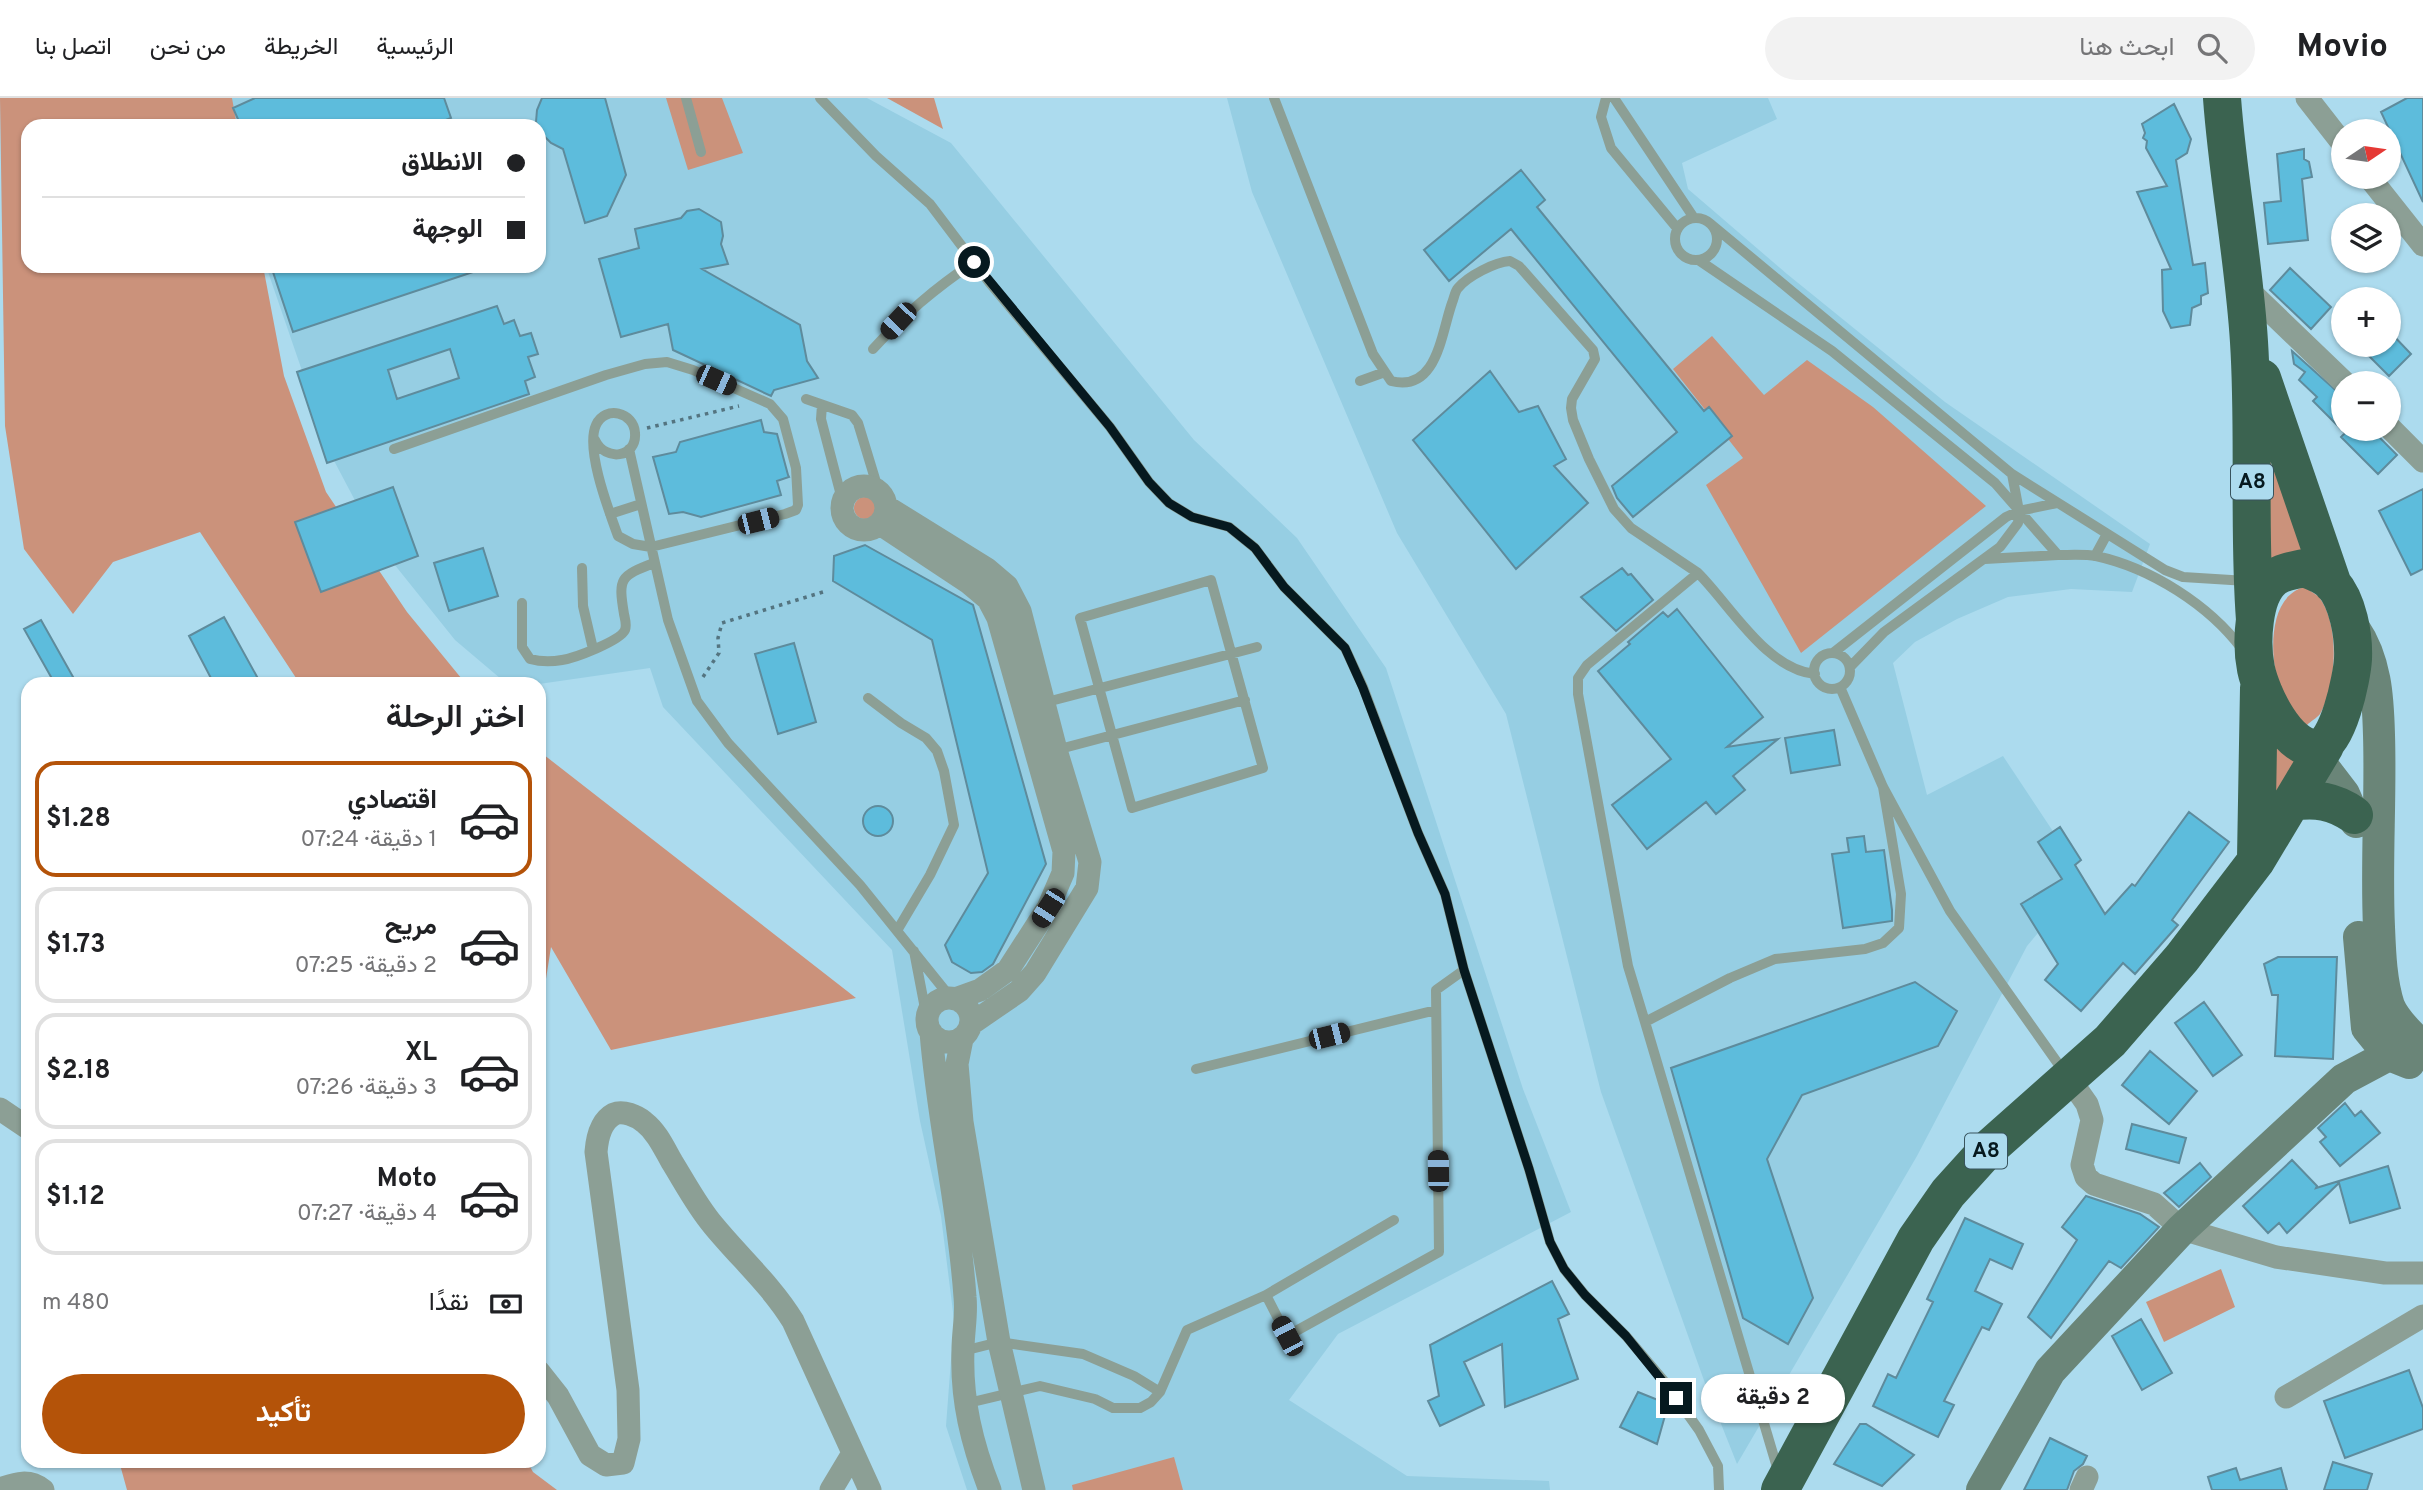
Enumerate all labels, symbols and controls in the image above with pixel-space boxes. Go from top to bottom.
search box [1765,17,2255,80]
text: Movio [2297,27,2388,69]
icon: search [2193,29,2231,67]
text: ابحث هنا [2079,32,2175,65]
text: اتصل بنا [35,33,112,63]
text: من نحن [150,33,226,63]
text: الخريطة [264,33,338,63]
text: الرئيسية [376,33,454,63]
north arrow [2331,119,2401,189]
map controls [2331,119,2401,441]
text: الانطلاق [401,147,483,180]
button: layers [2331,203,2401,273]
text: الوجهة [412,214,483,247]
route start [958,246,990,278]
button: + [2331,287,2401,357]
car [876,298,921,344]
car [693,362,740,398]
button: − [2331,371,2401,441]
road number: A8 [2231,464,2273,500]
car [736,506,781,536]
text: اختر الرحلة [386,699,525,739]
text: اقتصادي [348,785,437,818]
icon: car [458,788,521,851]
text: $1.28 [46,803,111,836]
text: 1 دقيقة · 07:24 [300,826,437,855]
car [1028,885,1069,931]
text: مريح [385,911,437,944]
icon: car [458,914,521,977]
text: $1.73 [46,929,105,962]
text: 2 دقيقة · 07:25 [295,952,437,981]
car [1307,1021,1352,1051]
text: XL [405,1037,437,1070]
icon: car [458,1040,521,1103]
text: $2.18 [46,1055,111,1088]
text: 3 دقيقة · 07:26 [296,1074,437,1103]
road number: A8 [1965,1134,2007,1168]
car [1428,1150,1449,1192]
text: Moto [377,1163,437,1196]
icon: car [458,1166,521,1229]
text: $1.12 [46,1181,105,1214]
text: 4 دقيقة · 07:27 [297,1200,437,1229]
icon: cash [487,1285,525,1323]
text: نقدًا [429,1287,469,1320]
text: 480 m [42,1289,110,1318]
car [1268,1313,1307,1359]
button: تأكيد [42,1374,525,1454]
callout: 2 دقيقة [1700,1374,1844,1422]
route end [1660,1382,1692,1414]
text: 2 دقيقة [1736,1384,1810,1413]

